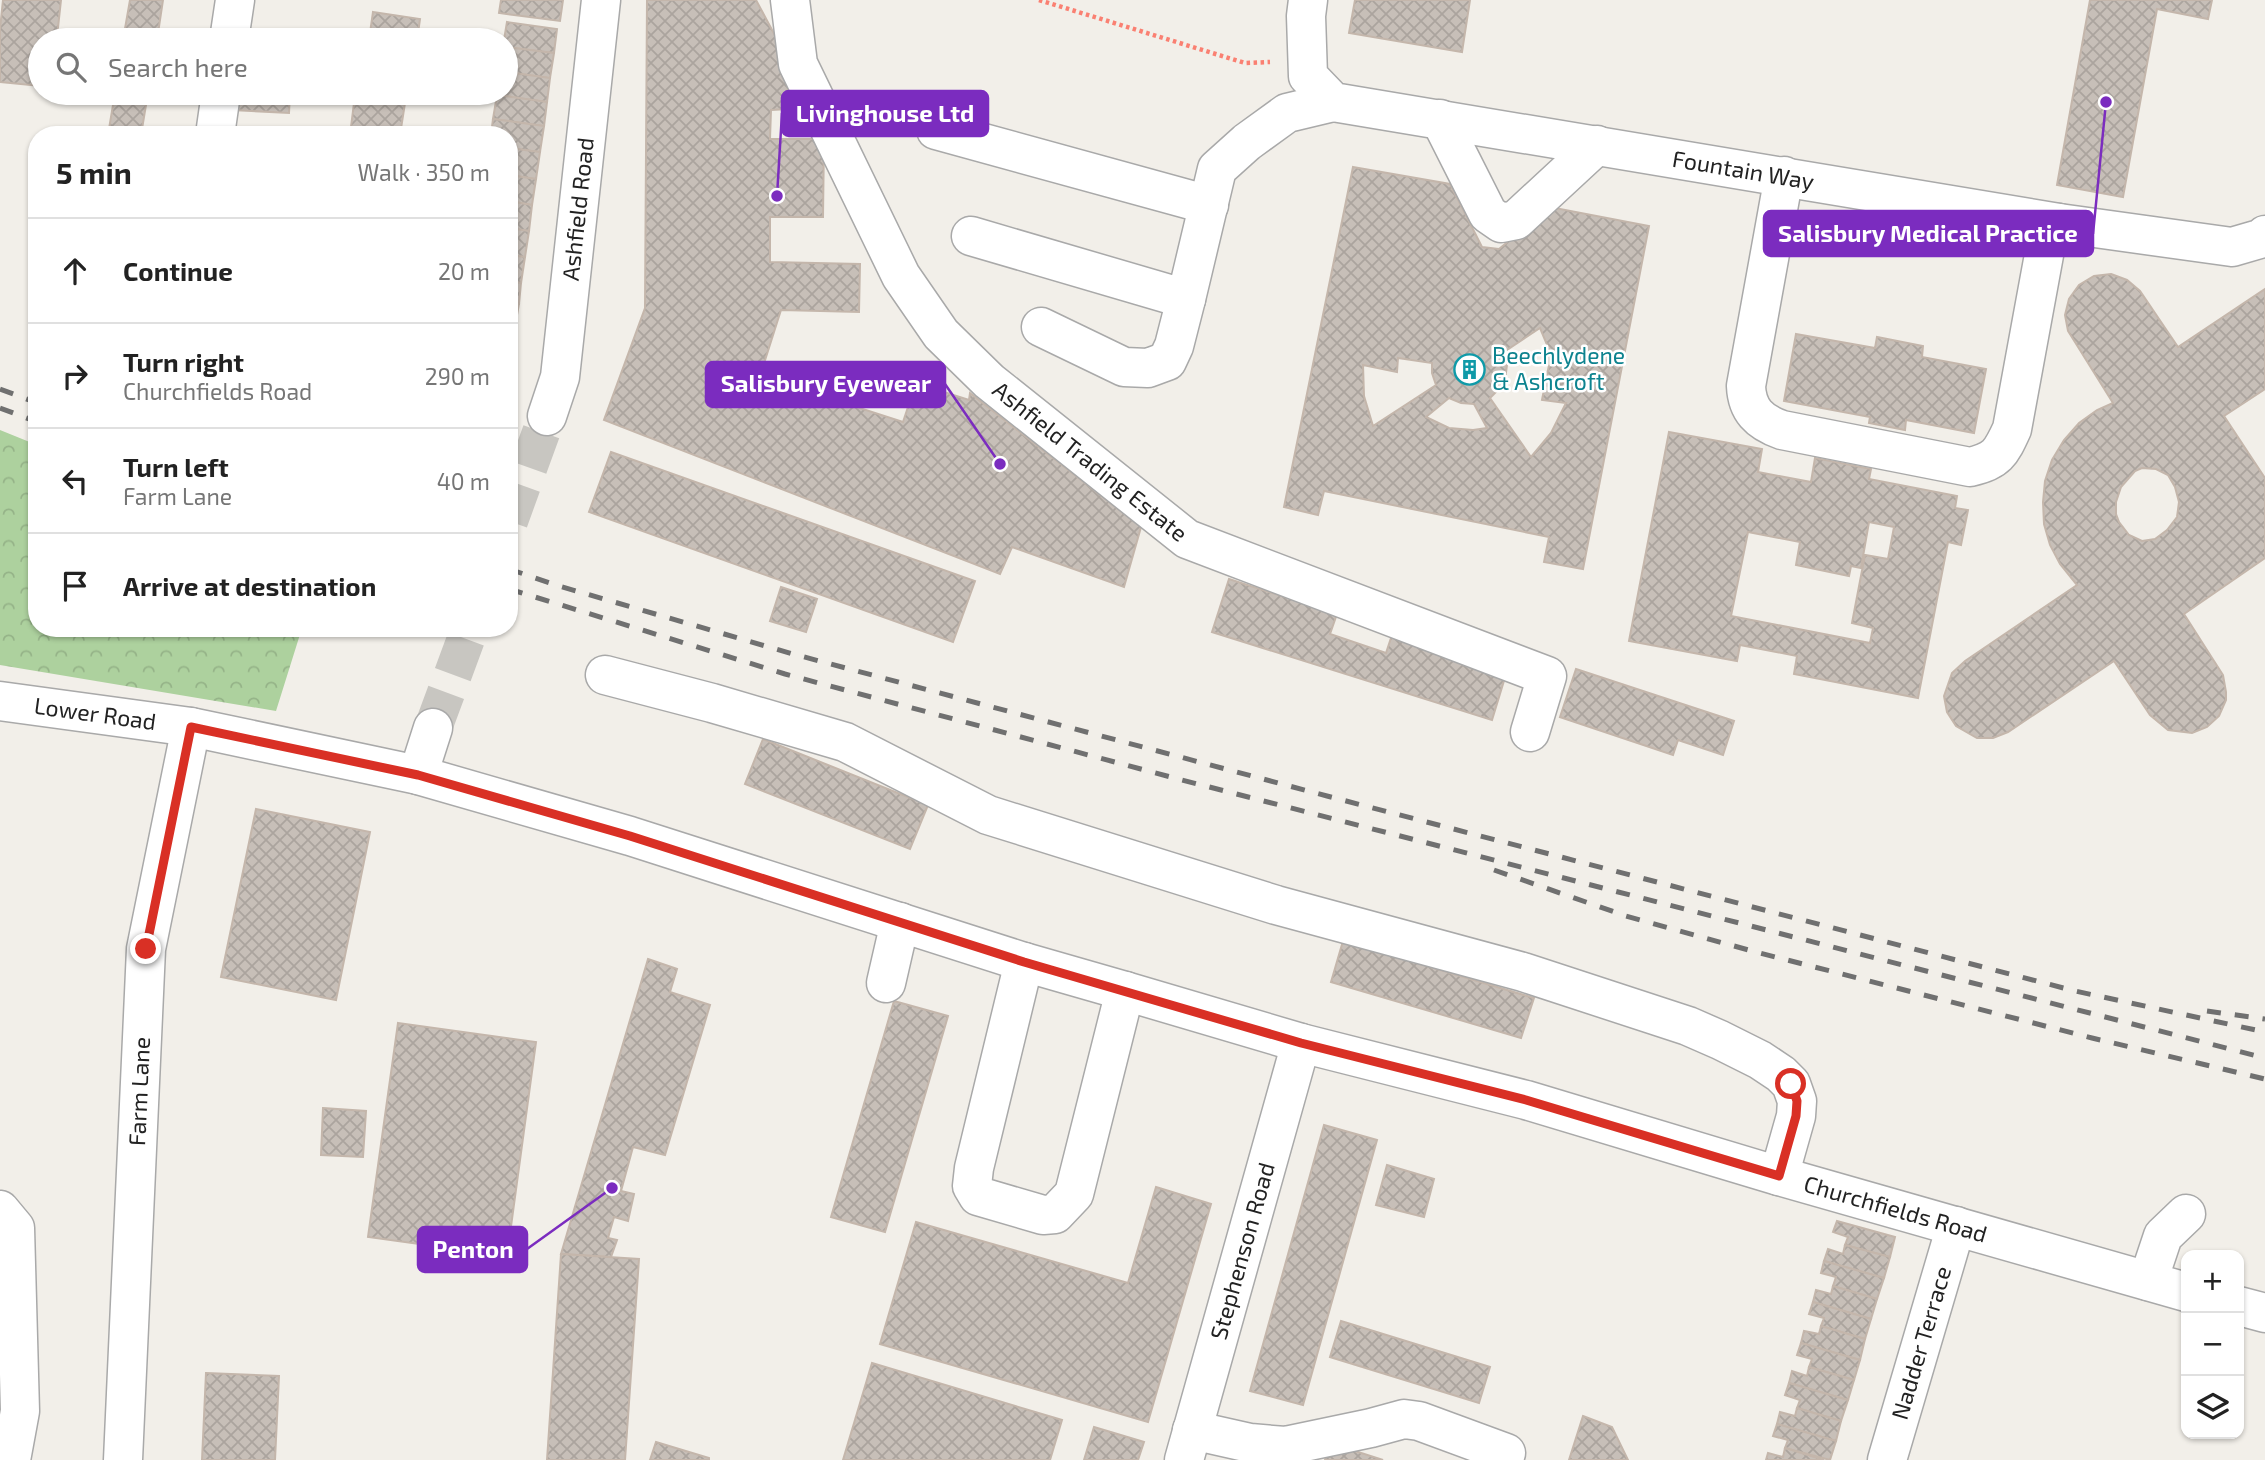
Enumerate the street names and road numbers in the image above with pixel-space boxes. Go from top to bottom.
street label: Ashfield Road [556,136,599,282]
street label: Fountain Way [1670,144,1816,195]
street label: Ashfield Trading Estate [988,375,1193,547]
street label: Lower Road [32,691,158,735]
street label: Farm Lane [122,1036,155,1147]
street label: Stephenson Road [1204,1159,1280,1343]
street label: Churchfields Road [1801,1169,1991,1248]
street label: Nadder Terrace [1885,1263,1956,1423]

